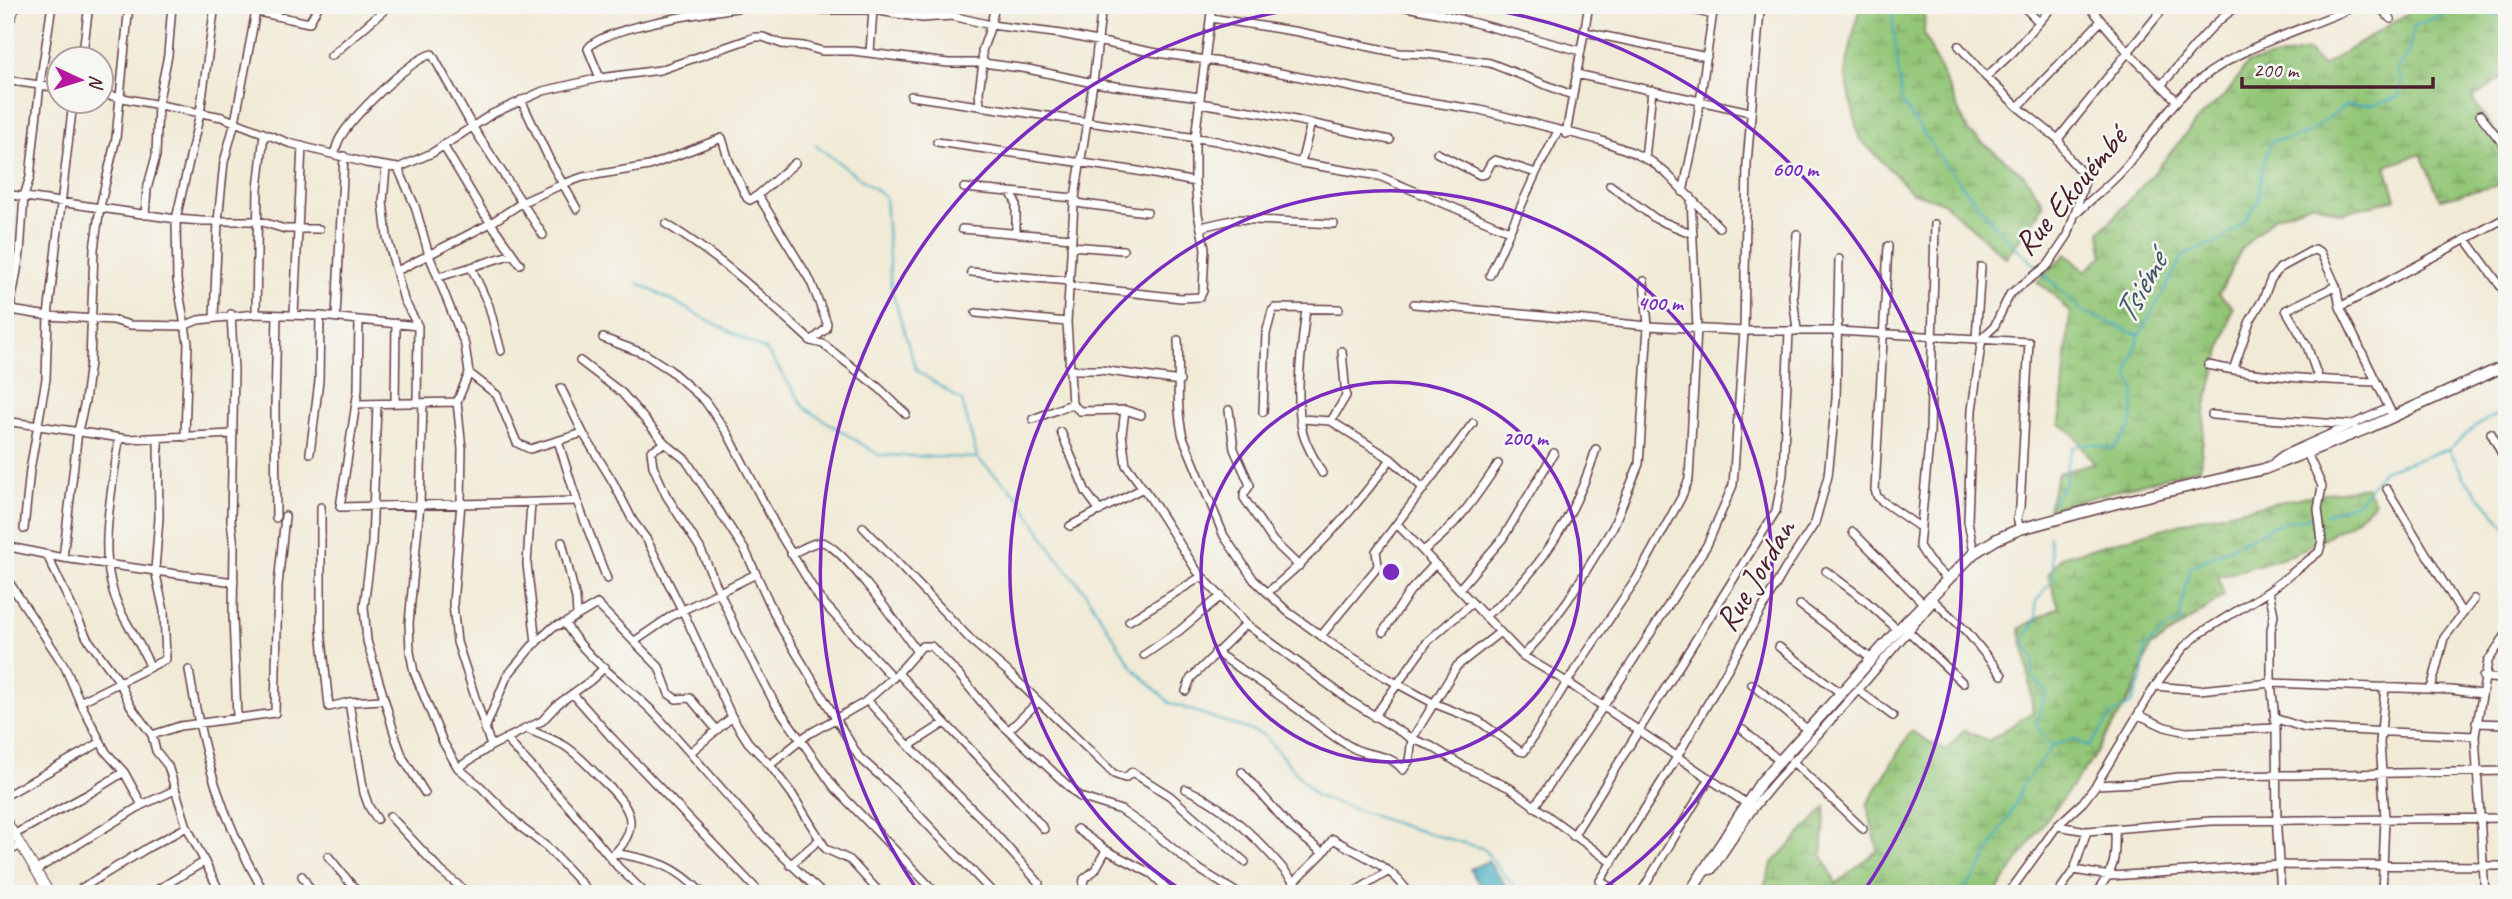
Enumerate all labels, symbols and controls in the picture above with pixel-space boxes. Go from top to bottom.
north arrow [46,46,116,116]
scale bar [2242,46,2433,90]
text: 200 m [2253,57,2300,83]
text: N [83,74,108,91]
street label: Rue Ekouémbé [2004,114,2139,264]
text: 600 m [1772,156,1820,182]
water label: Tsiémé [2102,236,2182,331]
text: 400 m [1637,290,1685,316]
text: 200 m [1502,425,1550,451]
street label: Rue Jordan [1705,509,1806,639]
centre of rings [1379,560,1403,584]

